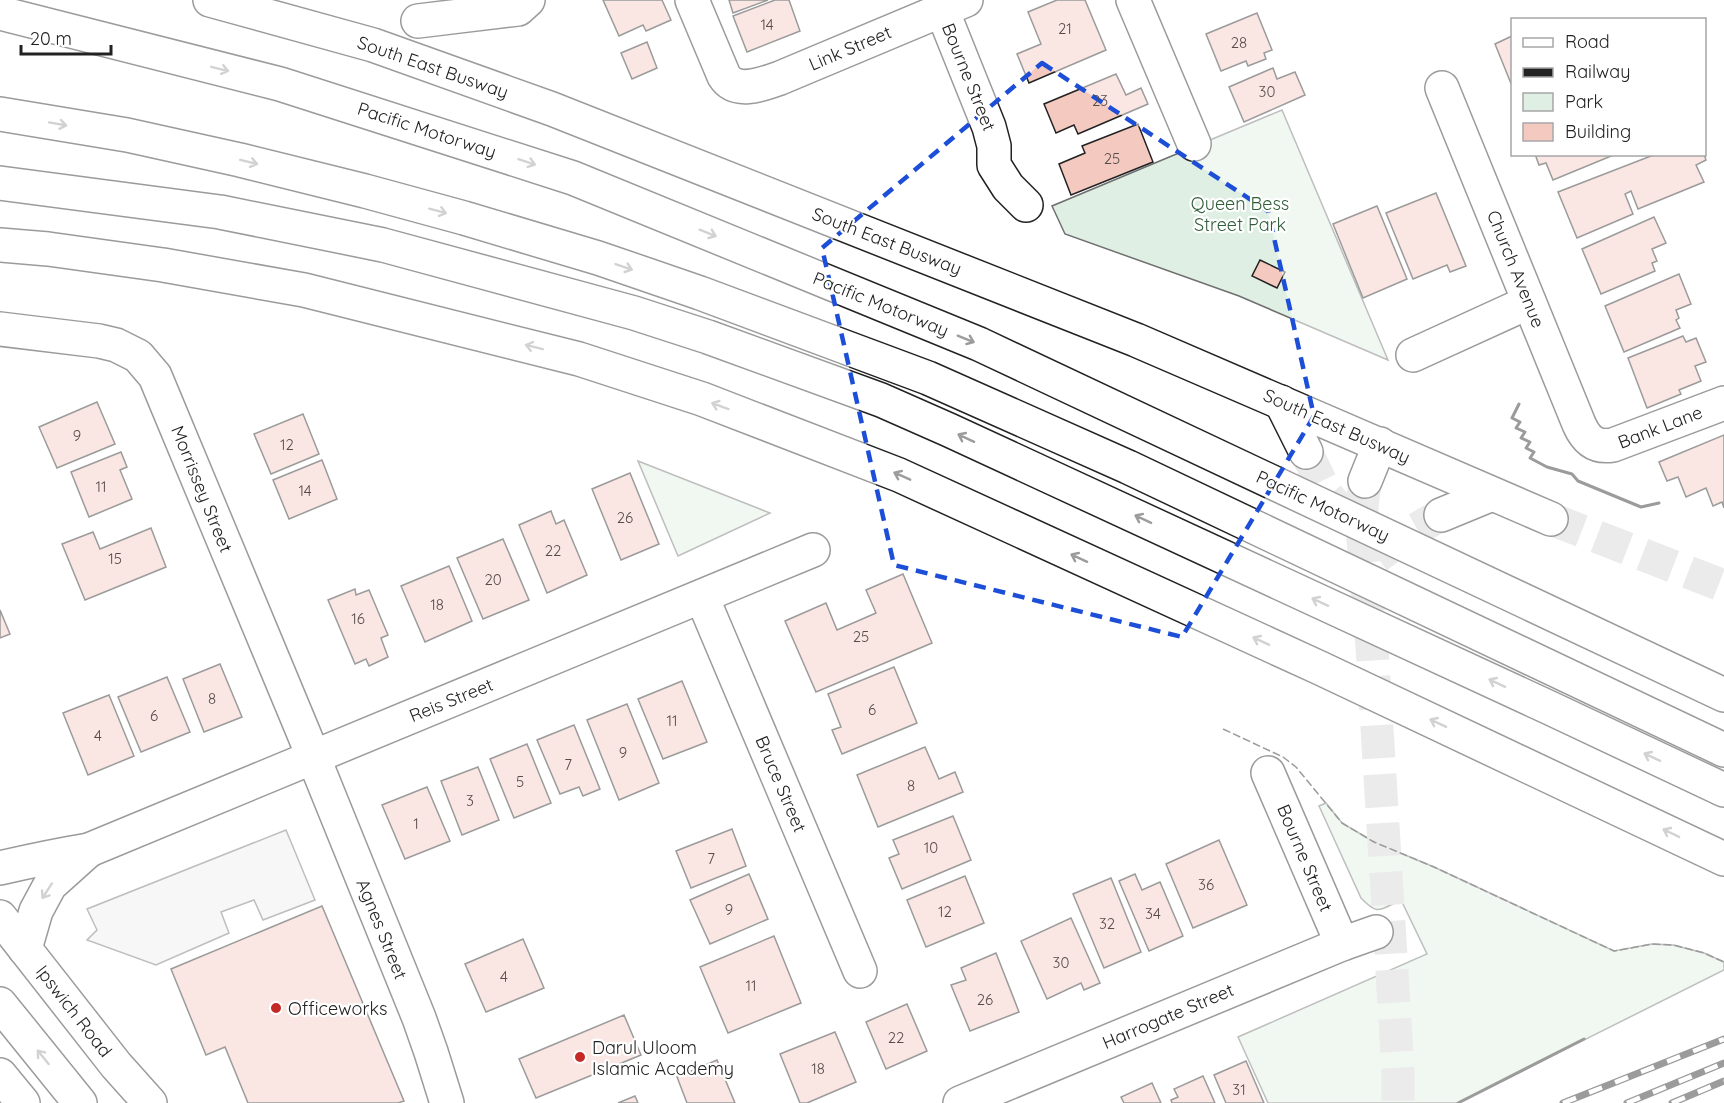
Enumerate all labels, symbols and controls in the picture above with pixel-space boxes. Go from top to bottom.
house number: 14 [760,15,774,34]
scale bar [21,18,111,56]
legend [1511,18,1706,156]
house number: 21 [1058,19,1072,38]
street label: Link Street [805,20,895,76]
street label: Bourne Street [937,20,1001,134]
text: 20 m [30,27,72,50]
street label: South East Busway [354,30,512,104]
text: Road [1565,30,1610,53]
house number: 28 [1231,33,1247,52]
text: Railway [1565,60,1631,83]
one-way arrow [210,63,229,75]
house number: 30 [1259,82,1275,101]
text: Park [1565,90,1603,113]
house number: 23 [1092,91,1108,110]
street label: Pacific Motorway [355,97,499,163]
one-way arrow [47,118,67,129]
text: Building [1565,120,1631,143]
house number: 25 [1104,149,1120,168]
one-way arrow [239,157,258,169]
one-way arrow [517,158,536,169]
park label: Queen Bess Street Park [1191,192,1289,236]
street label: South East Busway [809,202,965,280]
one-way arrow [428,206,447,217]
street label: Church Avenue [1482,207,1550,331]
one-way arrow [698,228,717,239]
one-way arrow [614,262,633,273]
street label: Pacific Motorway [810,266,952,342]
one-way arrow [957,334,975,345]
one-way arrow [525,341,544,353]
street label: South East Busway [1260,383,1414,469]
one-way arrow [711,399,730,410]
street label: Bank Lane [1615,400,1705,454]
street label: Morrissey Street [166,422,238,556]
house number: 9 [73,426,81,445]
one-way arrow [958,431,976,443]
house number: 12 [280,435,294,454]
street label: Pacific Motorway [1253,465,1393,547]
one-way arrow [893,470,912,481]
house number: 11 [95,477,107,496]
house number: 14 [298,481,312,500]
house number: 26 [617,508,633,527]
one-way arrow [1135,513,1153,524]
house number: 22 [545,541,561,560]
house number: 15 [108,549,122,568]
one-way arrow [1071,551,1089,563]
house number: 20 [484,570,502,589]
house number: 18 [430,595,444,614]
one-way arrow [1311,595,1329,607]
house number: 16 [351,609,365,628]
house number: 25 [853,627,869,646]
one-way arrow [1252,635,1270,646]
street label: Reis Street [406,673,496,727]
one-way arrow [1488,677,1506,688]
house number: 8 [208,689,216,708]
house number: 6 [868,700,876,719]
house number: 6 [150,706,158,725]
house number: 11 [666,711,678,730]
one-way arrow [1429,717,1447,729]
house number: 4 [94,726,102,745]
street label: Bruce Street [750,732,812,836]
house number: 9 [619,743,627,762]
one-way arrow [1643,750,1661,762]
house number: 7 [564,755,572,774]
house number: 5 [516,772,524,791]
house number: 8 [907,776,915,795]
house number: 3 [466,791,474,810]
street label: Bourne Street [1272,801,1338,915]
house number: 1 [413,814,419,833]
one-way arrow [1663,827,1681,839]
house number: 10 [924,838,938,857]
house number: 7 [707,849,715,868]
house number: 36 [1198,875,1214,894]
street label: Agnes Street [351,876,413,982]
one-way arrow [41,882,54,899]
house number: 9 [725,900,733,919]
house number: 12 [938,902,952,921]
house number: 34 [1145,904,1161,923]
house number: 32 [1099,914,1115,933]
house number: 30 [1053,953,1069,972]
street label: Ipswich Road [31,960,117,1062]
house number: 4 [500,967,508,986]
house number: 11 [745,976,757,995]
street label: Harrogate Street [1099,978,1237,1054]
house number: 26 [977,990,993,1009]
place label: Officeworks [288,997,387,1020]
marker: Officeworks [269,1001,283,1015]
house number: 22 [888,1028,904,1047]
place label: Darul Uloom Islamic Academy [592,1036,734,1080]
one-way arrow [36,1050,49,1066]
marker: Darul Uloom Islamic Academy [573,1050,587,1064]
house number: 18 [811,1059,825,1078]
house number: 31 [1232,1080,1246,1099]

